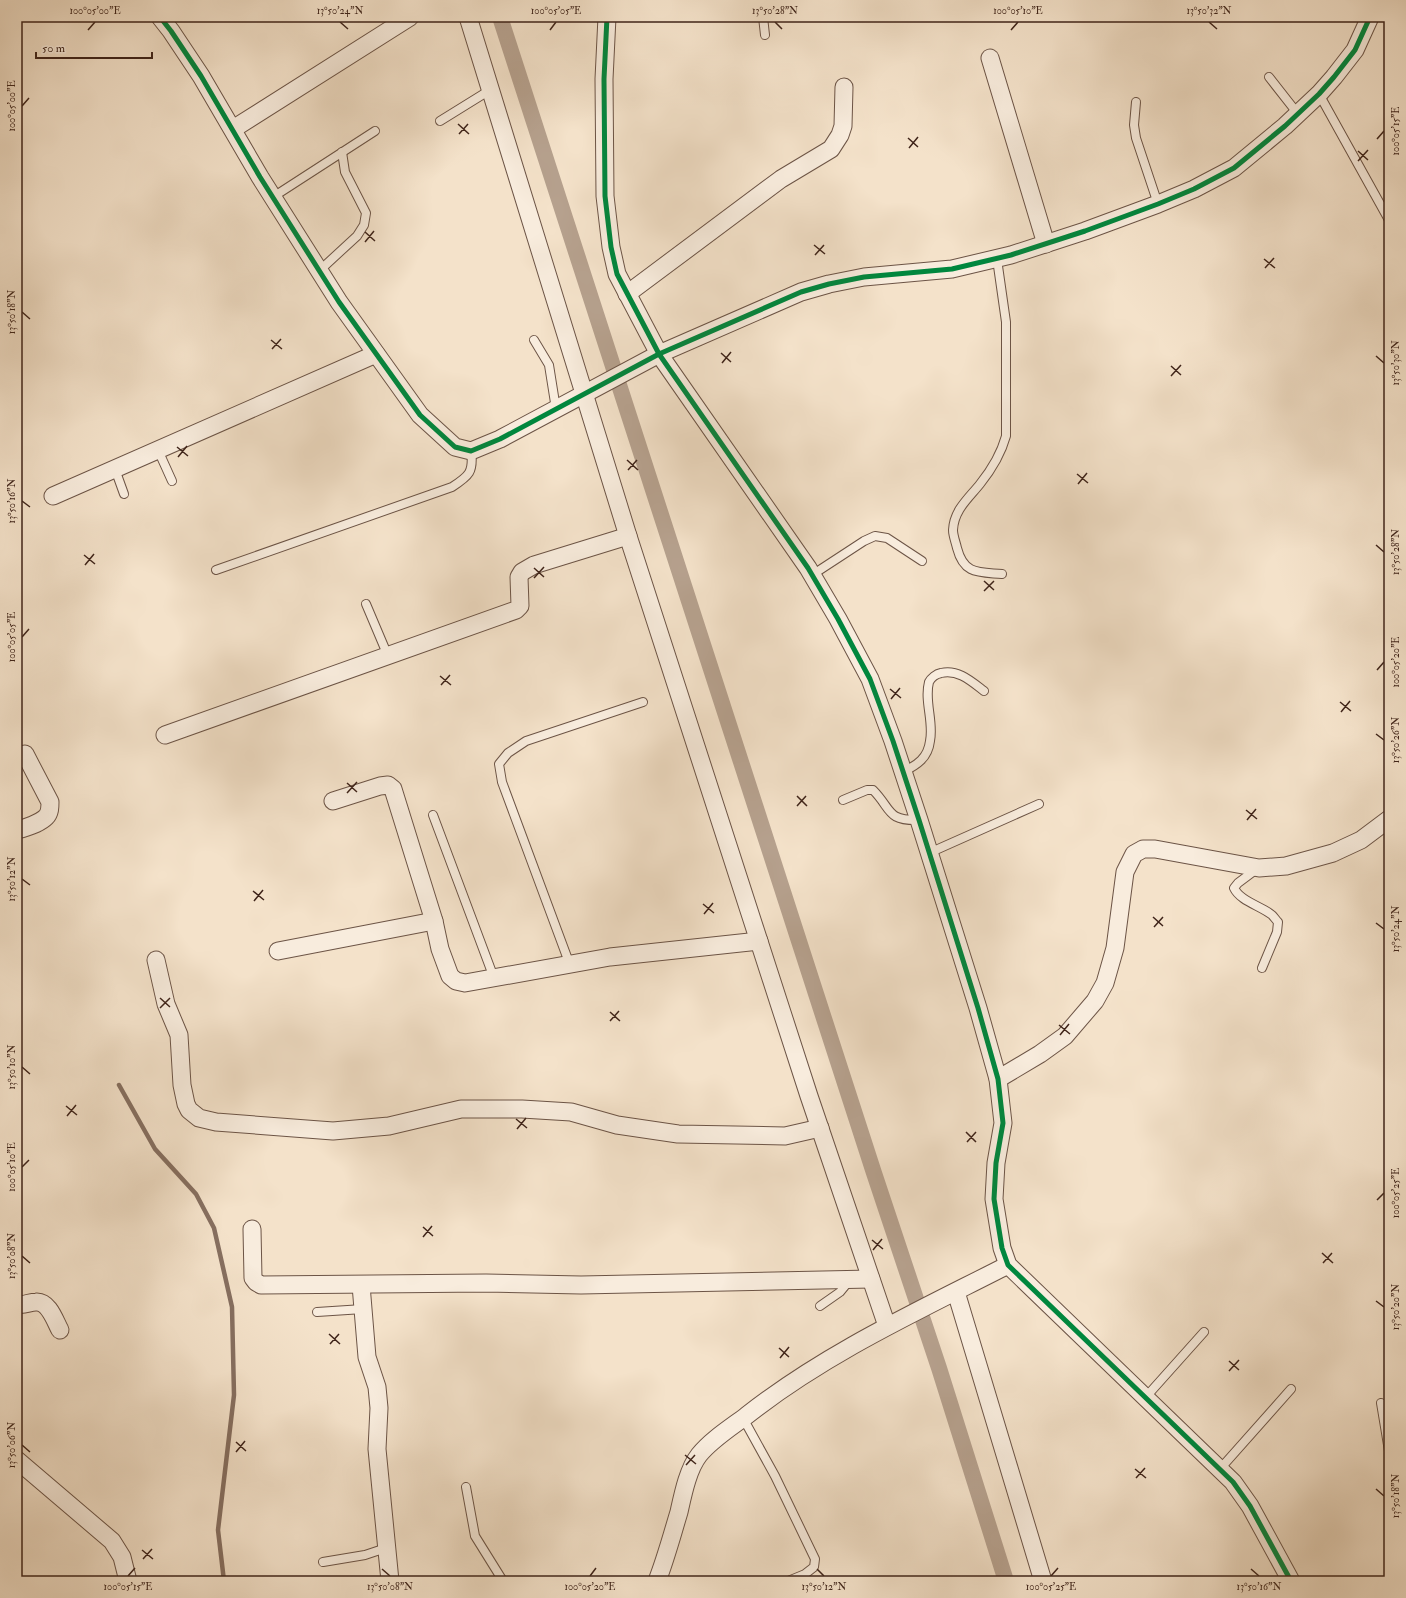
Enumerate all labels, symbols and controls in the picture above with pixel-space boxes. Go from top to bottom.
text: 100°05'00"E [69,5,121,17]
text: 13°50'24"N [317,5,363,17]
text: 100°05'05"E [531,5,581,17]
text: 13°50'28"N [752,5,798,17]
text: 100°05'10"E [993,5,1043,17]
text: 13°50'32"N [1186,5,1232,17]
scale bar [36,34,152,60]
text: 50 m [42,41,66,56]
text: 100°05'00"E [6,80,18,132]
text: 100°05'15"E [1390,107,1402,155]
text: 13°50'18"N [6,290,18,334]
text: 13°50'30"N [1390,340,1402,386]
text: 13°50'16"N [6,479,18,523]
text: 13°50'28"N [1390,529,1402,575]
text: 100°05'05"E [6,612,18,662]
text: 100°05'20"E [1390,636,1402,688]
text: 13°50'26"N [1390,717,1402,763]
text: 13°50'12"N [6,857,18,901]
text: 13°50'24"N [1390,906,1402,952]
text: 13°50'10"N [6,1045,18,1089]
text: 100°05'10"E [6,1142,18,1192]
text: 100°05'25"E [1390,1168,1402,1218]
text: 13°50'08"N [6,1233,18,1279]
text: 13°50'20"N [1390,1284,1402,1330]
text: 13°50'06"N [6,1422,18,1468]
text: 13°50'18"N [1390,1474,1402,1518]
text: 100°05'15"E [104,1581,152,1593]
text: 13°50'08"N [367,1581,413,1593]
text: 100°05'20"E [564,1581,616,1593]
text: 13°50'12"N [802,1581,846,1593]
text: 100°05'25"E [1026,1581,1076,1593]
text: 13°50'16"N [1237,1581,1281,1593]

